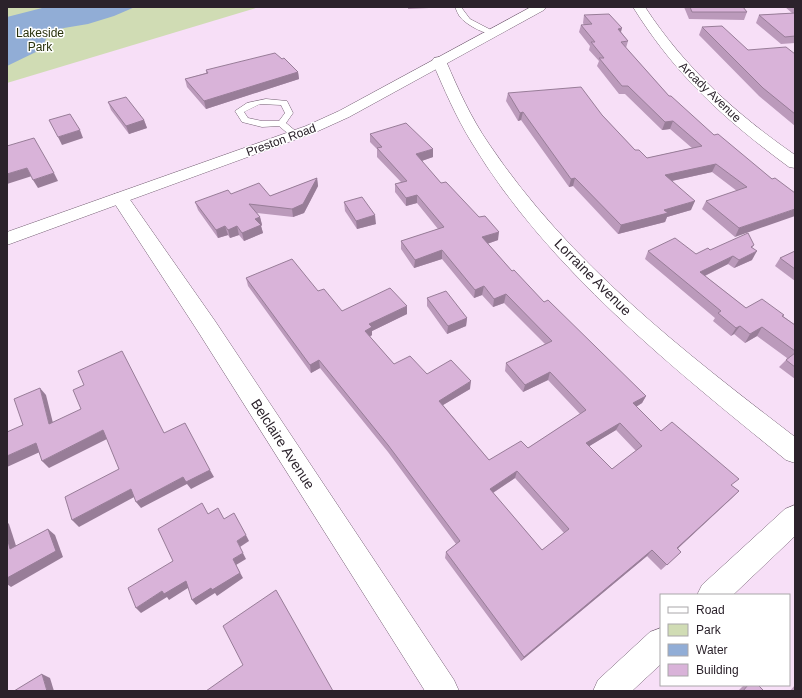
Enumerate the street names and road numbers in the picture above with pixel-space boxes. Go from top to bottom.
street label: Arcady Avenue [676,59,744,125]
street label: Preston Road [244,121,318,159]
street label: Lorraine Avenue [551,235,635,319]
street label: Belclaire Avenue [248,396,318,492]

